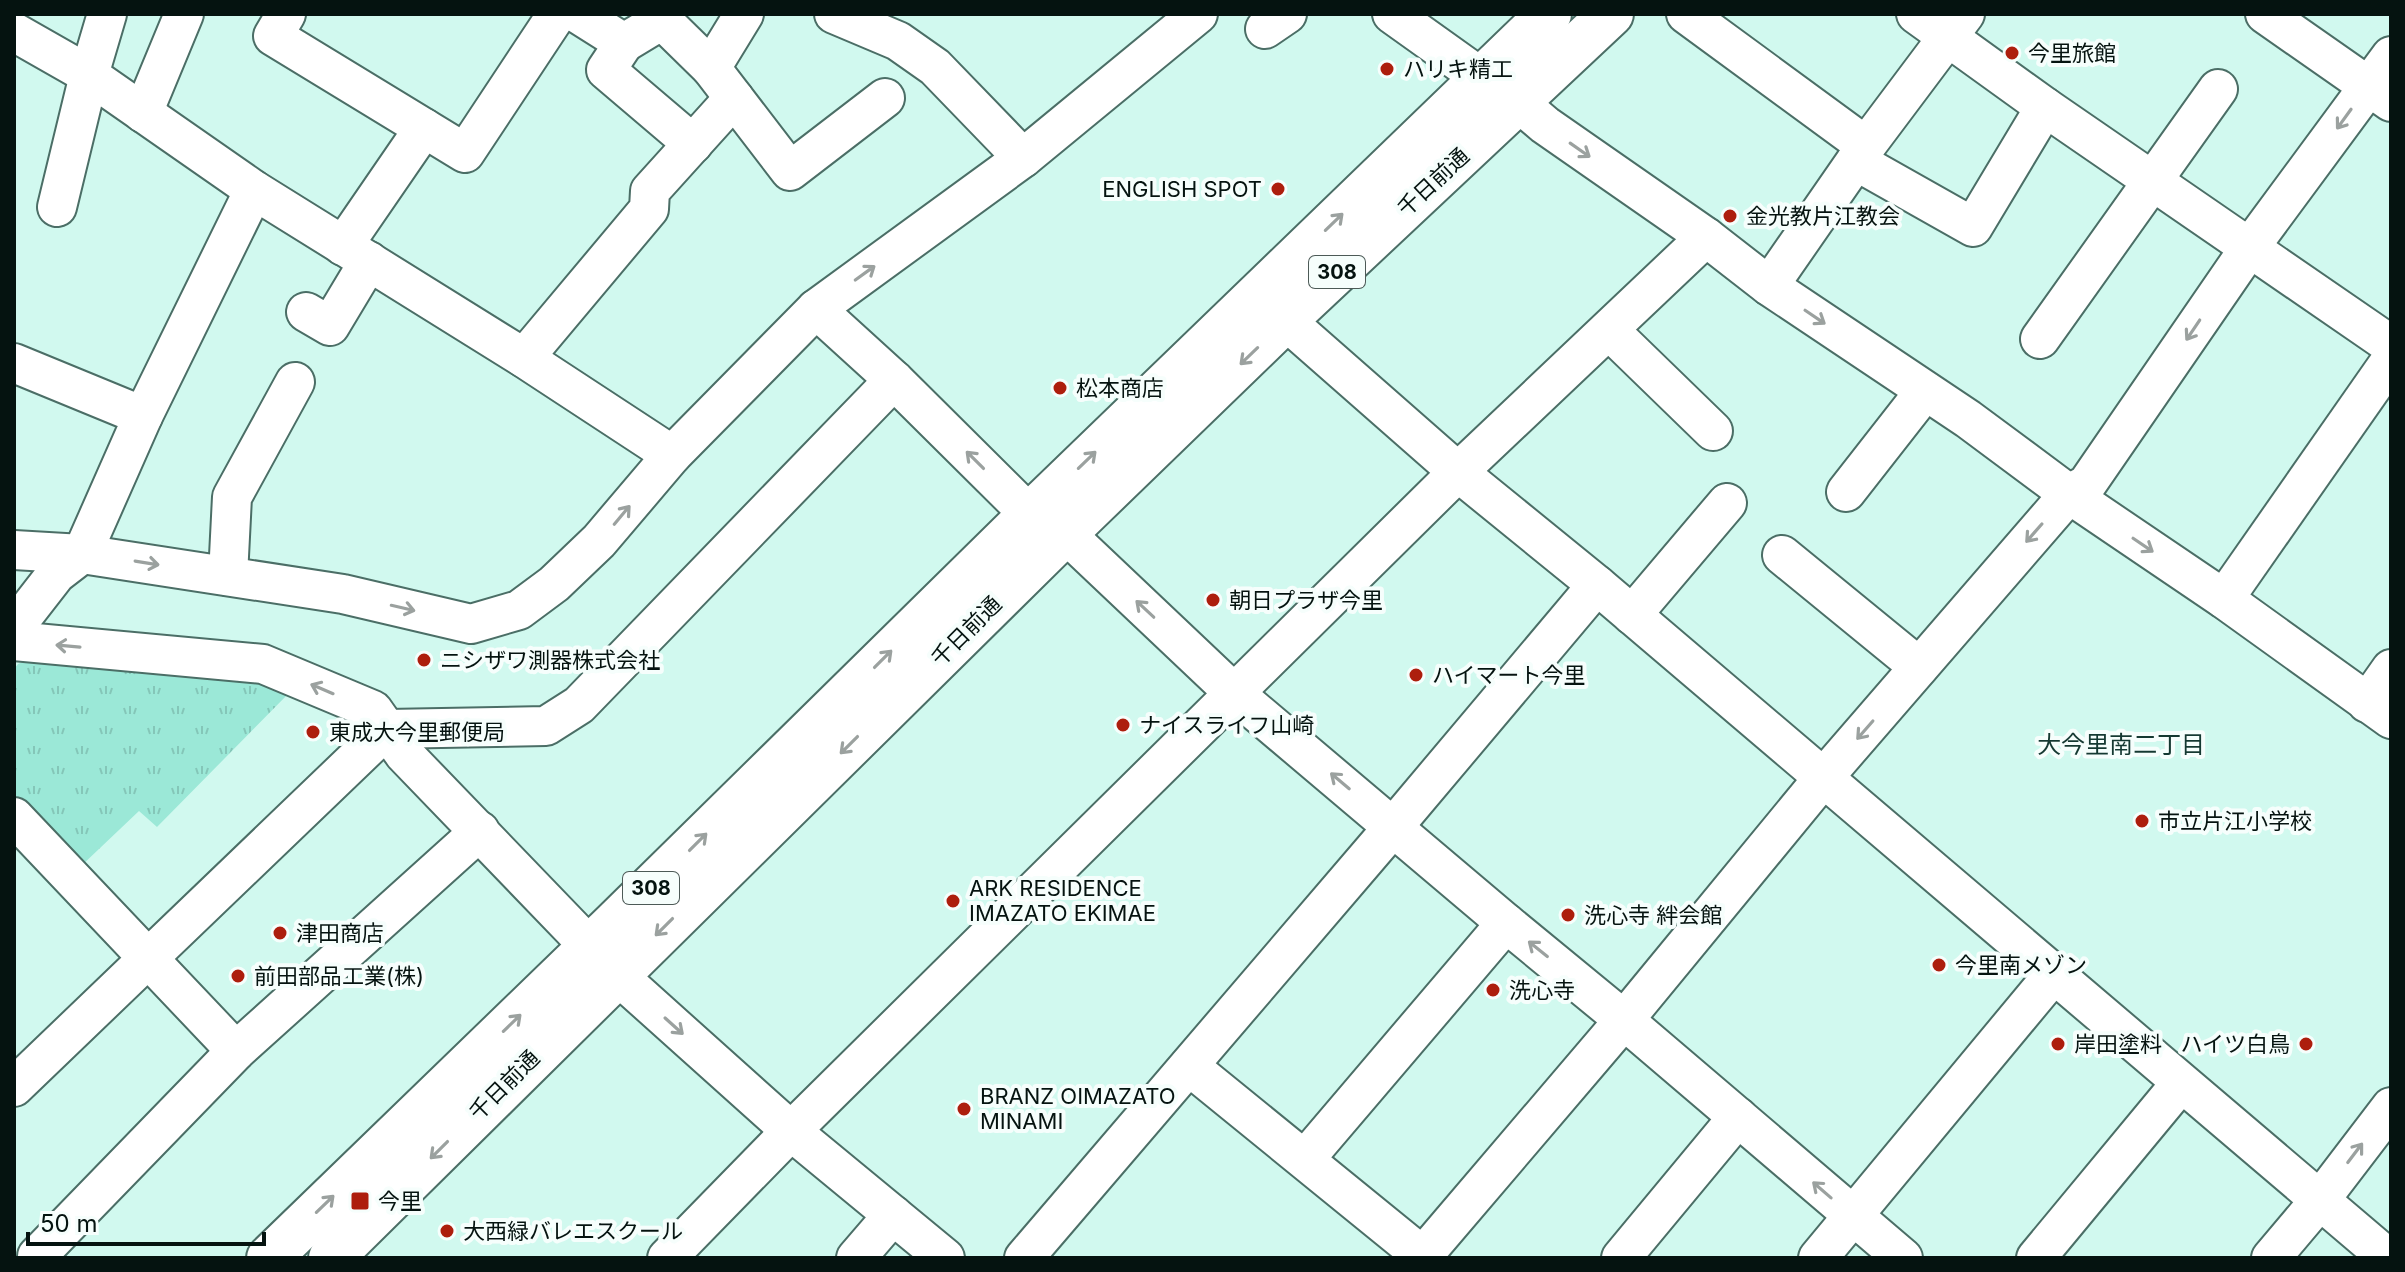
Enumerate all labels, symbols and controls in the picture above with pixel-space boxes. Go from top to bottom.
place label: 今里旅館 [2028,40,2116,66]
marker: 今里旅館 [2003,44,2021,62]
place label: ハリキ精工 [1403,56,1513,82]
marker: ハリキ精工 [1378,60,1396,78]
one-way arrow [2336,107,2353,129]
street label: 千日前通 [1392,142,1474,222]
one-way arrow [1569,142,1591,158]
place label: ENGLISH SPOT [1102,176,1262,202]
marker: ENGLISH SPOT [1269,180,1287,198]
place label: 金光教片江教会 [1746,203,1900,229]
marker: 金光教片江教会 [1721,207,1739,225]
one-way arrow [1324,213,1343,232]
road number: 308 [1309,256,1365,288]
one-way arrow [854,265,876,281]
one-way arrow [1803,309,1825,325]
one-way arrow [2185,318,2201,340]
one-way arrow [1239,346,1259,365]
place label: 松本商店 [1076,375,1164,401]
marker: 松本商店 [1051,379,1069,397]
one-way arrow [966,451,985,470]
one-way arrow [1076,452,1096,470]
one-way arrow [613,505,631,525]
one-way arrow [2026,523,2044,543]
one-way arrow [2132,537,2154,553]
one-way arrow [134,557,159,572]
place label: 朝日プラザ今里 [1229,587,1383,613]
street label: 千日前通 [926,591,1006,671]
marker: 朝日プラザ今里 [1204,591,1222,609]
one-way arrow [1135,600,1155,619]
one-way arrow [390,601,416,616]
one-way arrow [55,638,82,653]
place label: ニシザワ測器株式会社 [440,647,660,673]
one-way arrow [873,650,892,669]
marker: ニシザワ測器株式会社 [415,651,433,669]
place label: ハイマート今里 [1432,662,1586,688]
marker: ハイマート今里 [1407,666,1425,684]
one-way arrow [310,681,335,695]
place label: ナイスライフ山崎 [1139,712,1314,738]
marker: ナイスライフ山崎 [1114,716,1132,734]
place label: 東成大今里郵便局 [329,719,505,745]
one-way arrow [1856,720,1874,740]
marker: 東成大今里郵便局 [304,723,322,741]
district label: 大今里南二丁目 [2037,730,2205,759]
one-way arrow [840,735,859,754]
one-way arrow [1330,772,1351,790]
place label: 市立片江小学校 [2158,808,2312,834]
marker: 市立片江小学校 [2133,812,2151,830]
one-way arrow [688,832,708,851]
road number: 308 [623,872,679,904]
place label: ARK RESIDENCE IMAZATO EKIMAE [969,875,1156,926]
marker: ARK RESIDENCE IMAZATO EKIMAE [944,892,962,910]
place label: 洗心寺 絆会館 [1584,902,1722,928]
marker: 洗心寺 絆会館 [1559,906,1577,924]
one-way arrow [654,918,674,937]
place label: 津田商店 [296,920,384,946]
marker: 津田商店 [271,924,289,942]
one-way arrow [1528,941,1549,958]
place label: 今里南メゾン [1955,952,2087,978]
marker: 今里南メゾン [1930,956,1948,974]
place label: 前田部品工業(株) [254,963,424,989]
marker: 前田部品工業(株) [229,967,247,985]
place label: 洗心寺 [1509,977,1575,1003]
marker: 洗心寺 [1484,981,1502,999]
one-way arrow [502,1014,521,1033]
one-way arrow [664,1016,684,1034]
place label: 岸田塗料 [2074,1031,2162,1057]
place label: ハイツ白鳥 [2180,1031,2290,1057]
marker: 岸田塗料 [2049,1035,2067,1053]
marker: ハイツ白鳥 [2297,1035,2315,1053]
street label: 千日前通 [464,1045,544,1125]
place label: BRANZ OIMAZATO MINAMI [980,1083,1176,1134]
marker: BRANZ OIMAZATO MINAMI [955,1100,973,1118]
one-way arrow [430,1140,449,1160]
one-way arrow [2347,1143,2364,1164]
one-way arrow [1812,1181,1833,1199]
place label: 今里 [378,1188,422,1214]
marker: 今里 [349,1190,371,1212]
one-way arrow [315,1195,334,1214]
scale bar [28,1196,264,1246]
text: 50 m [40,1209,98,1238]
place label: 大西緑バレエスクール [463,1218,683,1244]
marker: 大西緑バレエスクール [438,1222,456,1240]

